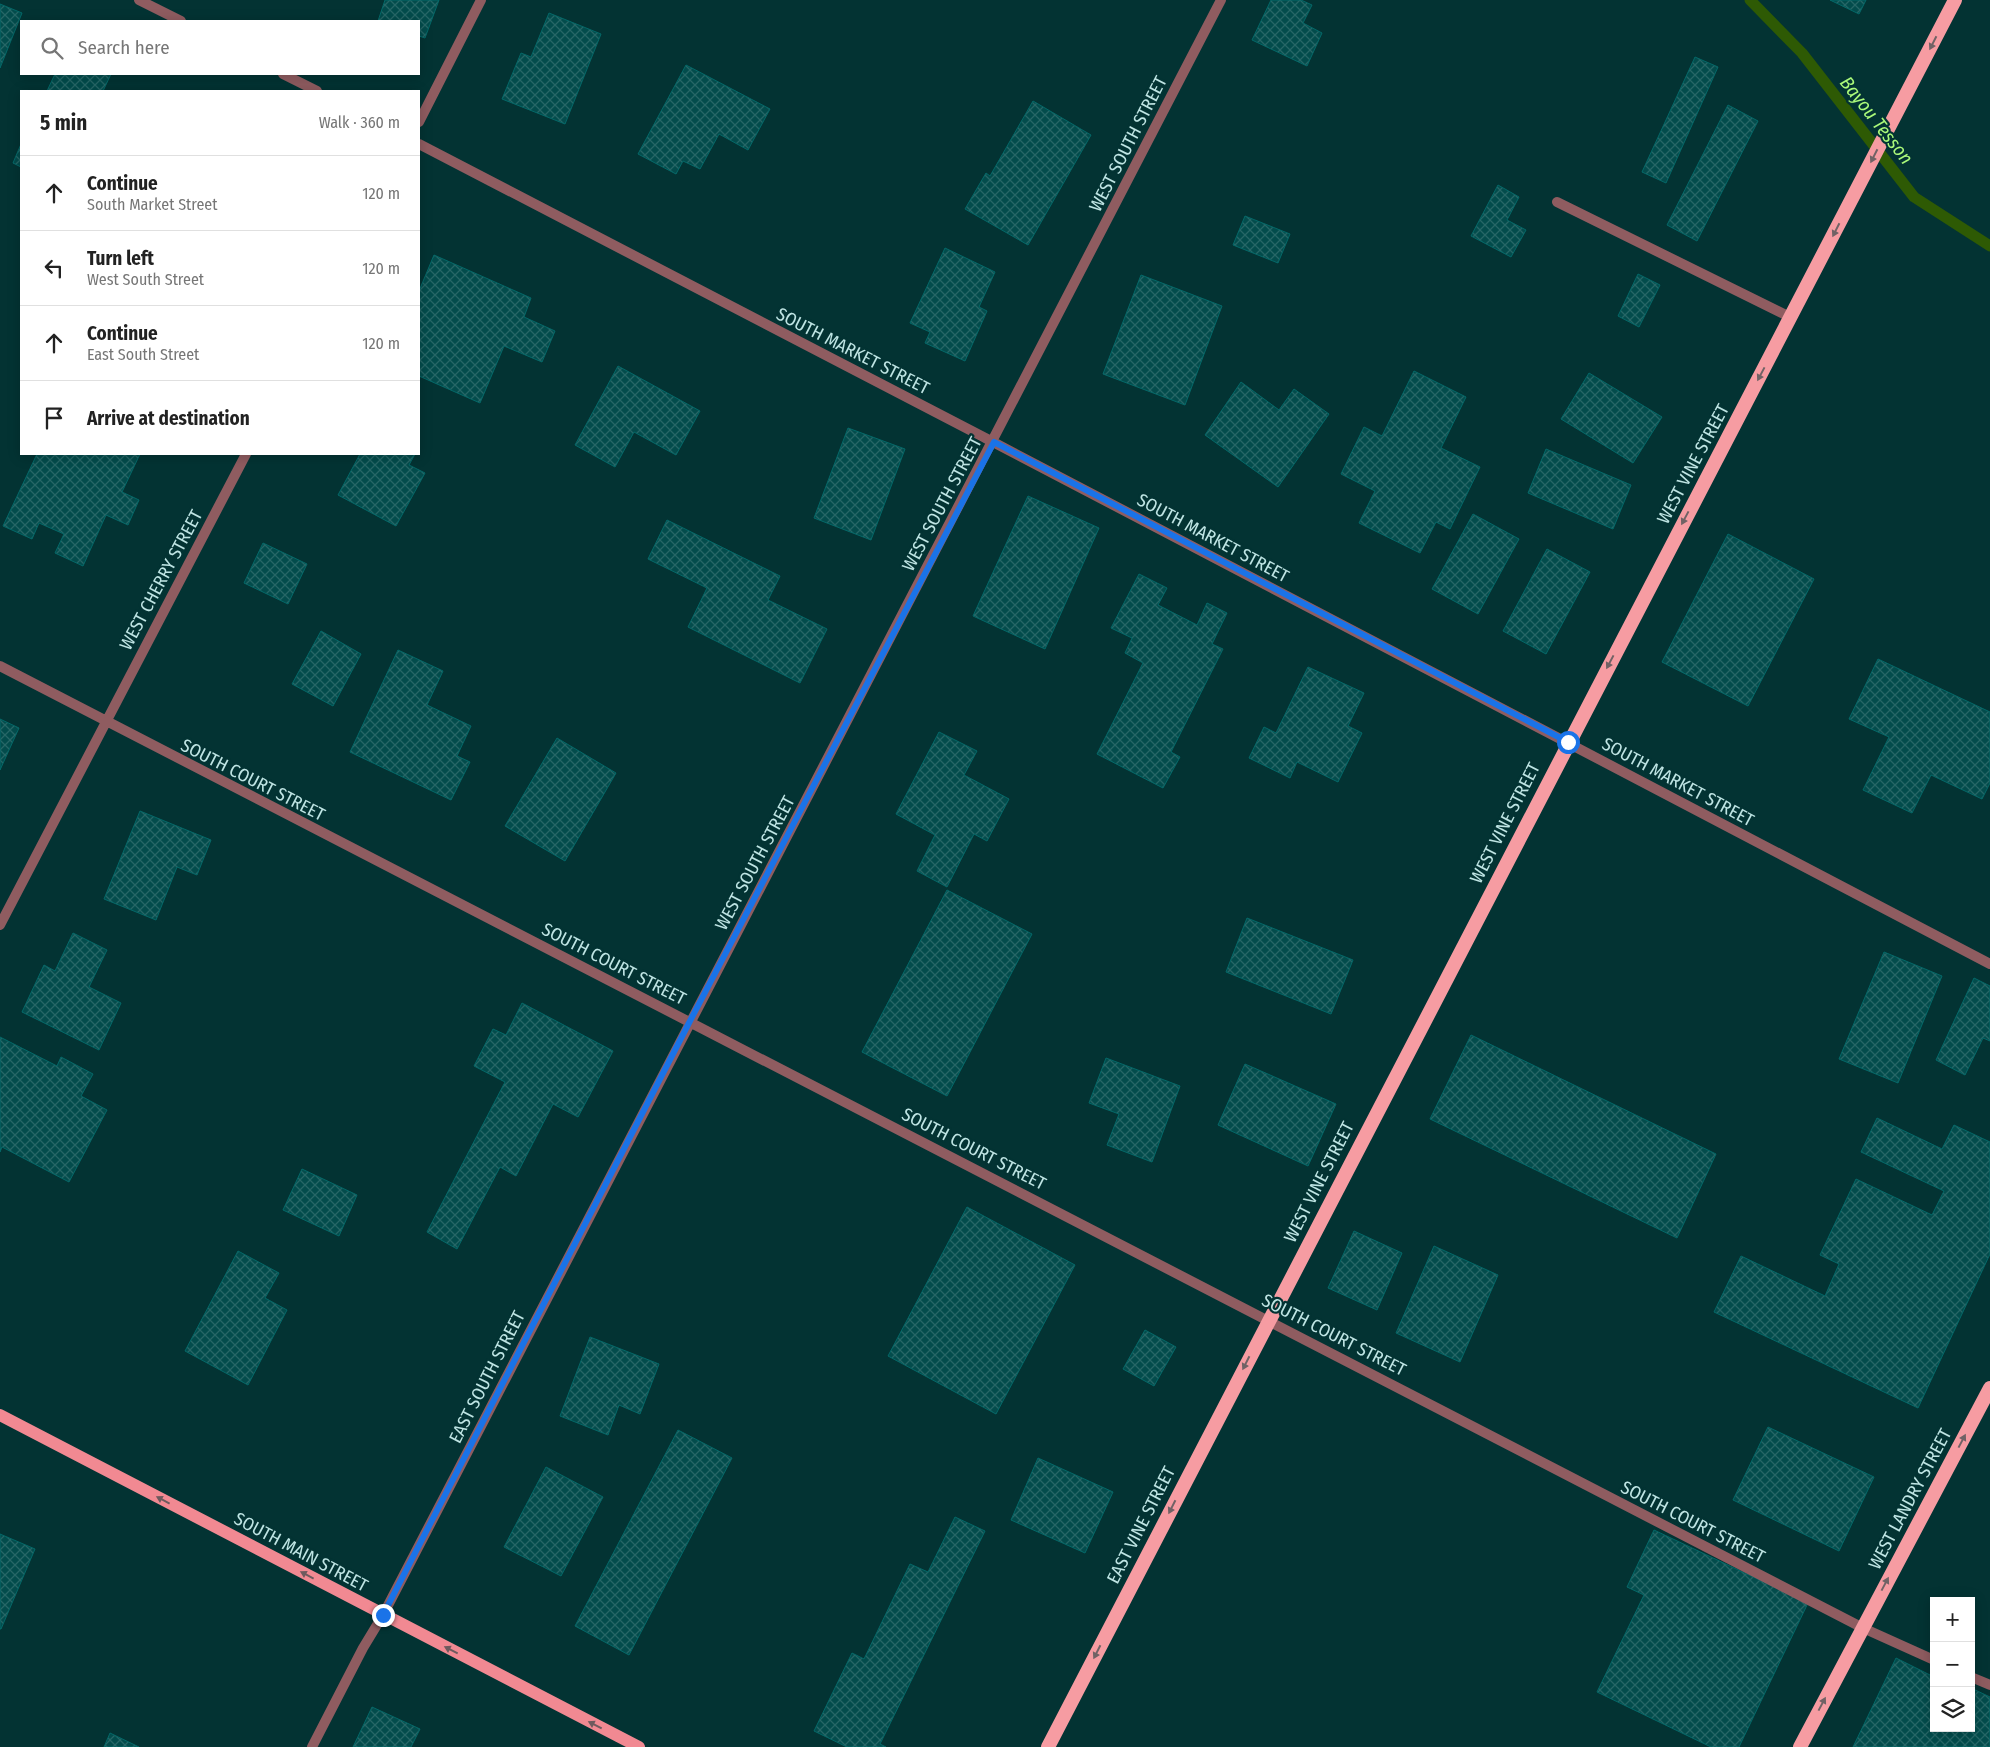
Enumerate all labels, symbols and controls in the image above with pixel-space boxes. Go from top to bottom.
search box [20,20,420,75]
icon: search [38,34,66,62]
text: Search here [78,36,170,59]
one-way arrow [1929,36,1937,50]
street label: WEST SOUTH STREET [1084,72,1172,215]
water label: Bayou Tesson [1835,72,1918,169]
text: 5 min [40,110,87,136]
text: Walk · 360 m [319,113,400,132]
one-way arrow [1870,149,1878,163]
text: Continue [87,172,158,195]
icon: ahead [40,179,68,207]
text: 120 m [362,184,400,203]
text: South Market Street [87,195,218,214]
one-way arrow [1832,222,1840,237]
text: Turn left [87,247,154,270]
icon: left [40,254,68,282]
text: 120 m [362,259,400,278]
text: West South Street [87,270,204,289]
street label: SOUTH MARKET STREET [773,303,934,399]
text: Continue [87,322,158,345]
icon: ahead [40,329,68,357]
text: 120 m [362,334,400,353]
text: East South Street [87,345,199,364]
one-way arrow [1757,366,1765,381]
street label: WEST VINE STREET [1652,400,1734,528]
icon: arrive [40,404,68,432]
text: Arrive at destination [87,407,250,430]
street label: WEST SOUTH STREET [897,432,987,575]
street label: SOUTH MARKET STREET [1133,489,1293,588]
street label: WEST CHERRY STREET [115,506,208,654]
one-way arrow [1681,510,1689,525]
one-way arrow [1606,654,1614,669]
route start [1557,731,1580,754]
street label: SOUTH MARKET STREET [1598,733,1758,832]
street label: SOUTH COURT STREET [177,734,329,826]
street label: WEST VINE STREET [1465,759,1545,887]
street label: WEST SOUTH STREET [710,791,800,934]
street label: SOUTH COURT STREET [538,918,690,1010]
street label: SOUTH COURT STREET [898,1103,1050,1195]
street label: WEST VINE STREET [1279,1118,1359,1246]
street label: SOUTH COURT STREET [1258,1289,1410,1381]
street label: EAST SOUTH STREET [444,1307,530,1447]
one-way arrow [1242,1356,1250,1370]
street label: WEST LANDRY STREET [1864,1424,1957,1573]
one-way arrow [1958,1434,1966,1448]
street label: EAST VINE STREET [1102,1462,1180,1587]
street label: SOUTH COURT STREET [1617,1476,1769,1568]
one-way arrow [156,1496,170,1504]
one-way arrow [1167,1501,1176,1514]
street label: SOUTH MAIN STREET [230,1507,372,1597]
one-way arrow [300,1571,314,1579]
one-way arrow [1881,1578,1890,1591]
map controls [1930,1597,1975,1732]
button: + [1930,1597,1975,1642]
route end [372,1604,395,1627]
button: − [1930,1642,1975,1687]
one-way arrow [1093,1644,1101,1659]
one-way arrow [444,1646,458,1654]
button: layers [1930,1687,1975,1732]
one-way arrow [1818,1697,1826,1711]
one-way arrow [588,1721,603,1729]

